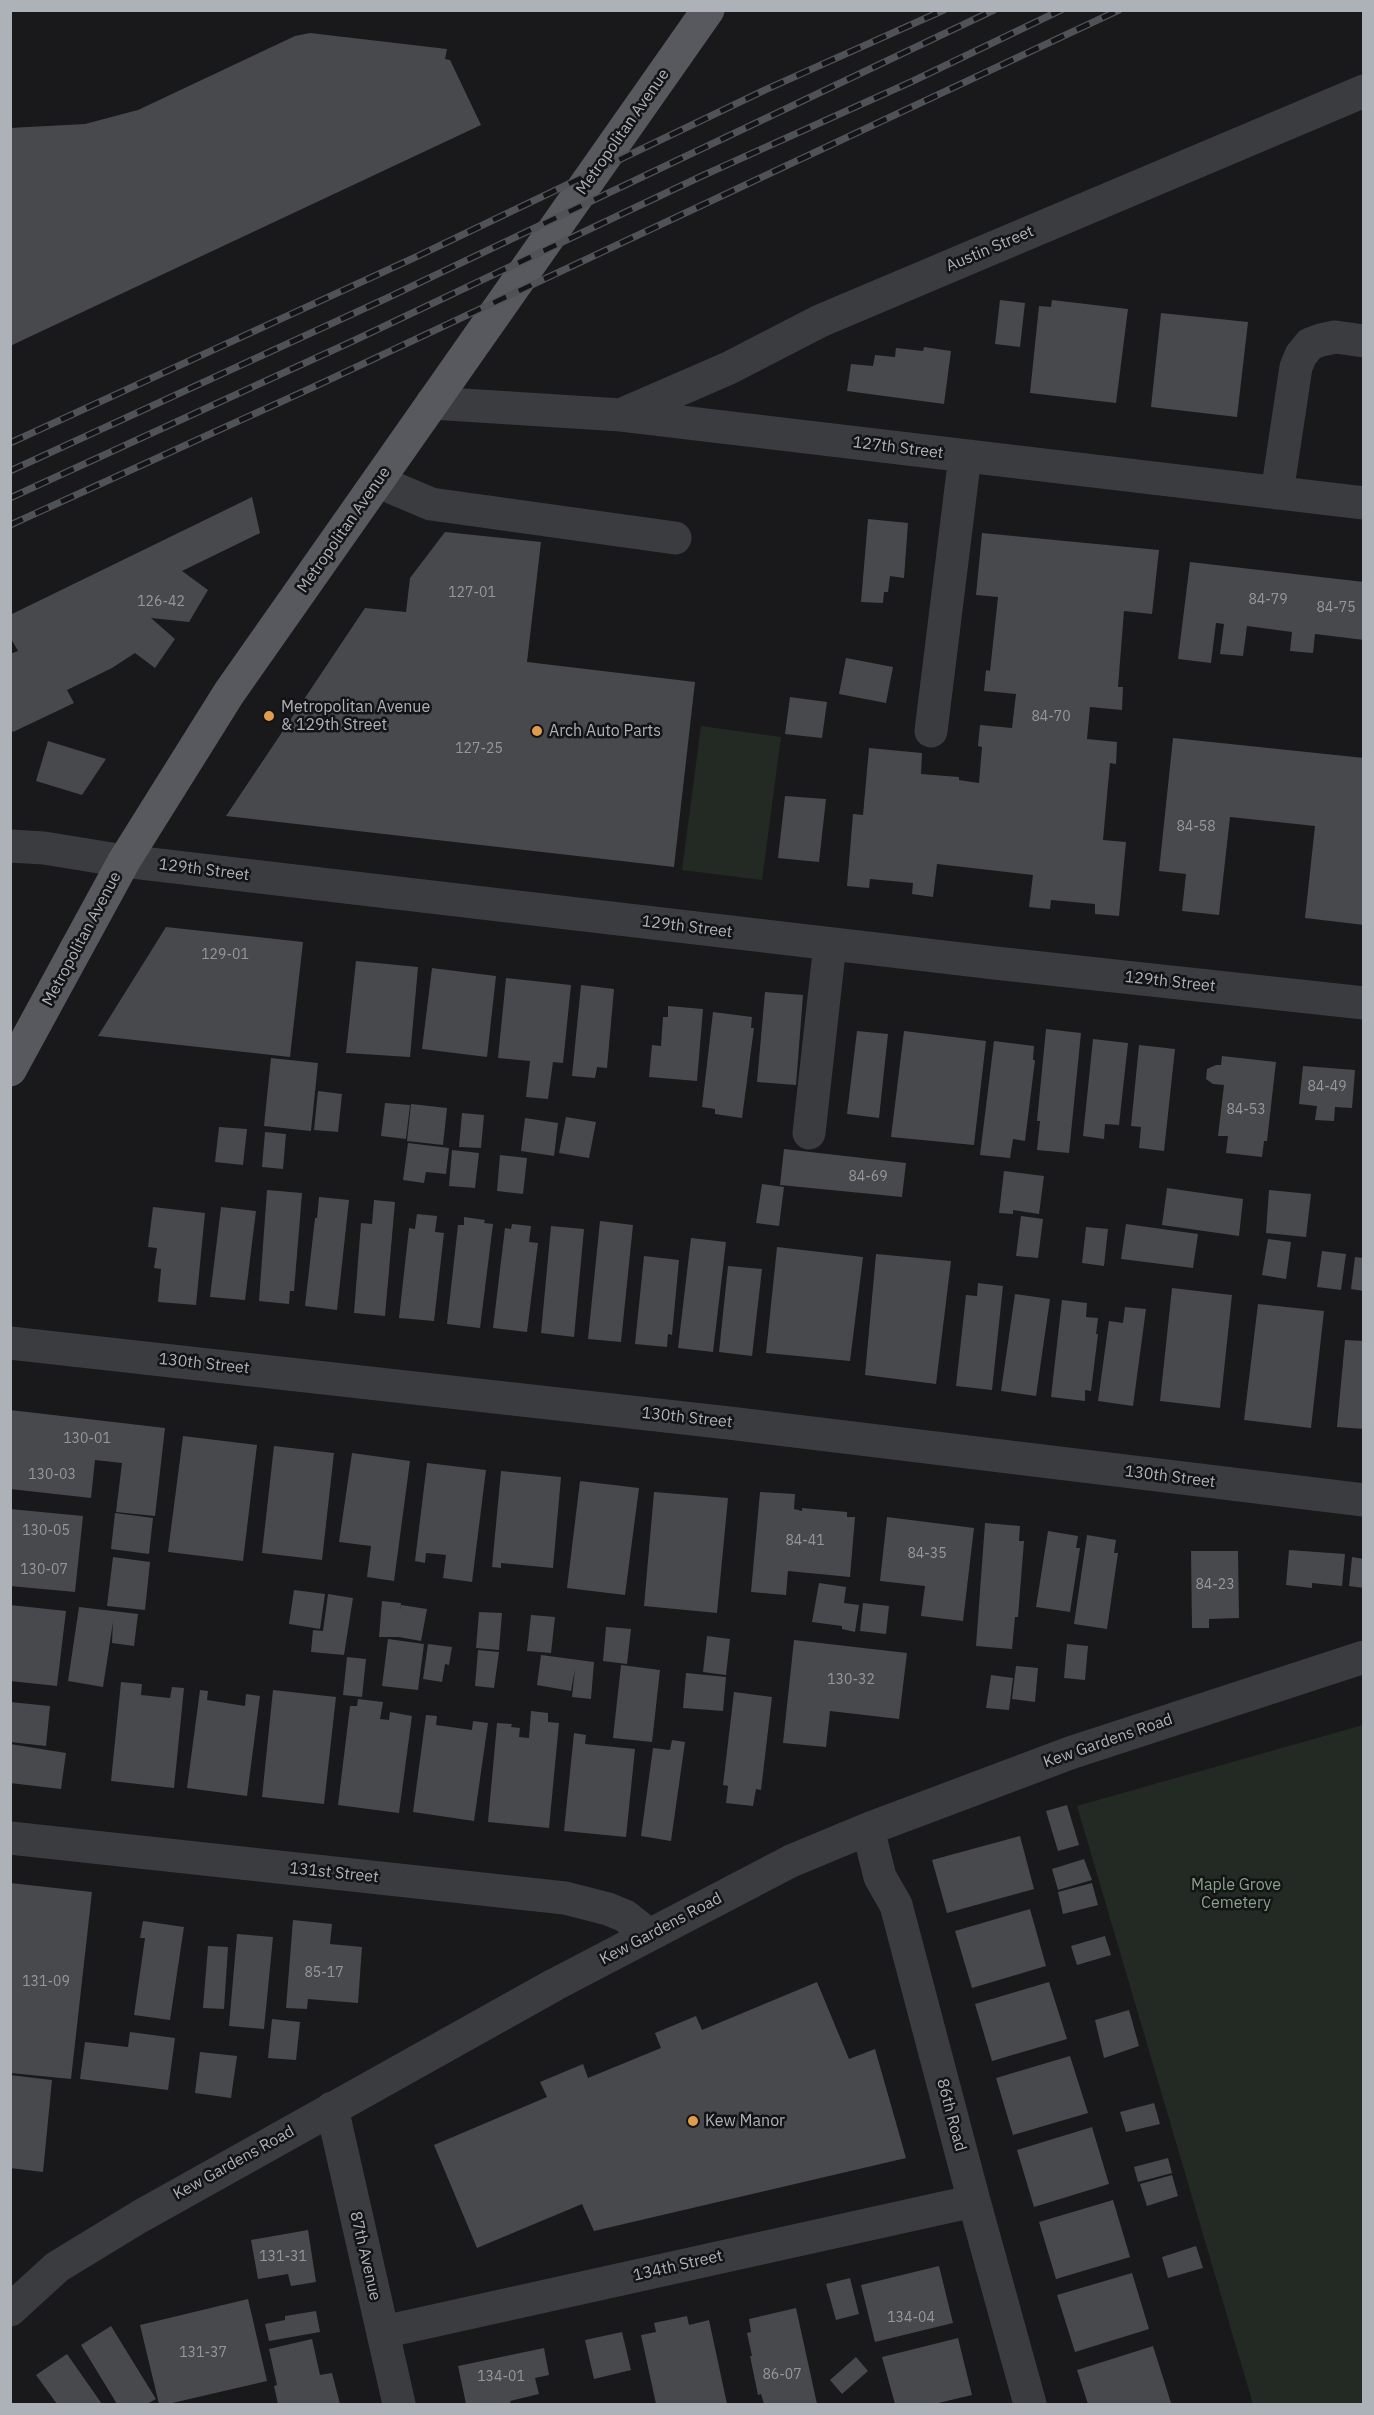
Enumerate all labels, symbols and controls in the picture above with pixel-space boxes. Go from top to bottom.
street label: Metropolitan Avenue [572,65,674,199]
street label: Austin Street [943,222,1037,276]
street label: 127th Street [852,433,944,463]
street label: Metropolitan Avenue [293,463,395,597]
house number: 127-01 [448,585,496,601]
house number: 84-79 [1248,592,1288,608]
house number: 126-42 [137,594,185,610]
house number: 84-75 [1316,600,1356,616]
place label: Metropolitan Avenue & 129th Street [281,697,430,735]
marker: Metropolitan Avenue & 129th Street [262,709,276,723]
house number: 84-70 [1031,709,1071,725]
place label: Arch Auto Parts [549,721,661,741]
marker: Arch Auto Parts [530,724,544,738]
house number: 127-25 [455,741,503,757]
house number: 84-58 [1176,819,1216,835]
street label: 129th Street [158,855,250,885]
street label: Metropolitan Avenue [39,869,125,1009]
street label: 129th Street [641,912,733,942]
house number: 129-01 [201,947,249,963]
street label: 129th Street [1124,968,1216,996]
house number: 84-49 [1307,1079,1347,1095]
house number: 84-53 [1226,1102,1266,1118]
house number: 84-69 [848,1169,888,1185]
street label: 130th Street [158,1350,250,1378]
street label: 130th Street [641,1404,733,1432]
house number: 130-01 [63,1431,111,1447]
street label: 130th Street [1124,1462,1216,1492]
house number: 130-03 [28,1467,76,1483]
house number: 130-05 [22,1523,70,1539]
house number: 84-41 [785,1533,825,1549]
house number: 84-35 [907,1546,947,1562]
house number: 130-07 [20,1562,68,1578]
house number: 84-23 [1195,1577,1235,1593]
house number: 130-32 [827,1672,875,1688]
street label: Kew Gardens Road [1041,1710,1175,1772]
street label: 131st Street [288,1859,380,1887]
park label: Maple Grove Cemetery [1191,1875,1281,1913]
street label: Kew Gardens Road [597,1889,725,1969]
house number: 85-17 [304,1965,344,1981]
house number: 131-09 [22,1974,70,1990]
street label: 86th Road [932,2077,970,2153]
place label: Kew Manor [705,2111,785,2131]
marker: Kew Manor [686,2114,700,2128]
street label: Kew Gardens Road [170,2122,298,2204]
street label: 87th Avenue [345,2209,385,2303]
street label: 134th Street [631,2246,725,2286]
house number: 131-31 [259,2249,307,2265]
house number: 134-04 [887,2310,935,2326]
house number: 131-37 [179,2345,227,2361]
house number: 86-07 [762,2367,802,2383]
house number: 134-01 [477,2369,525,2385]

